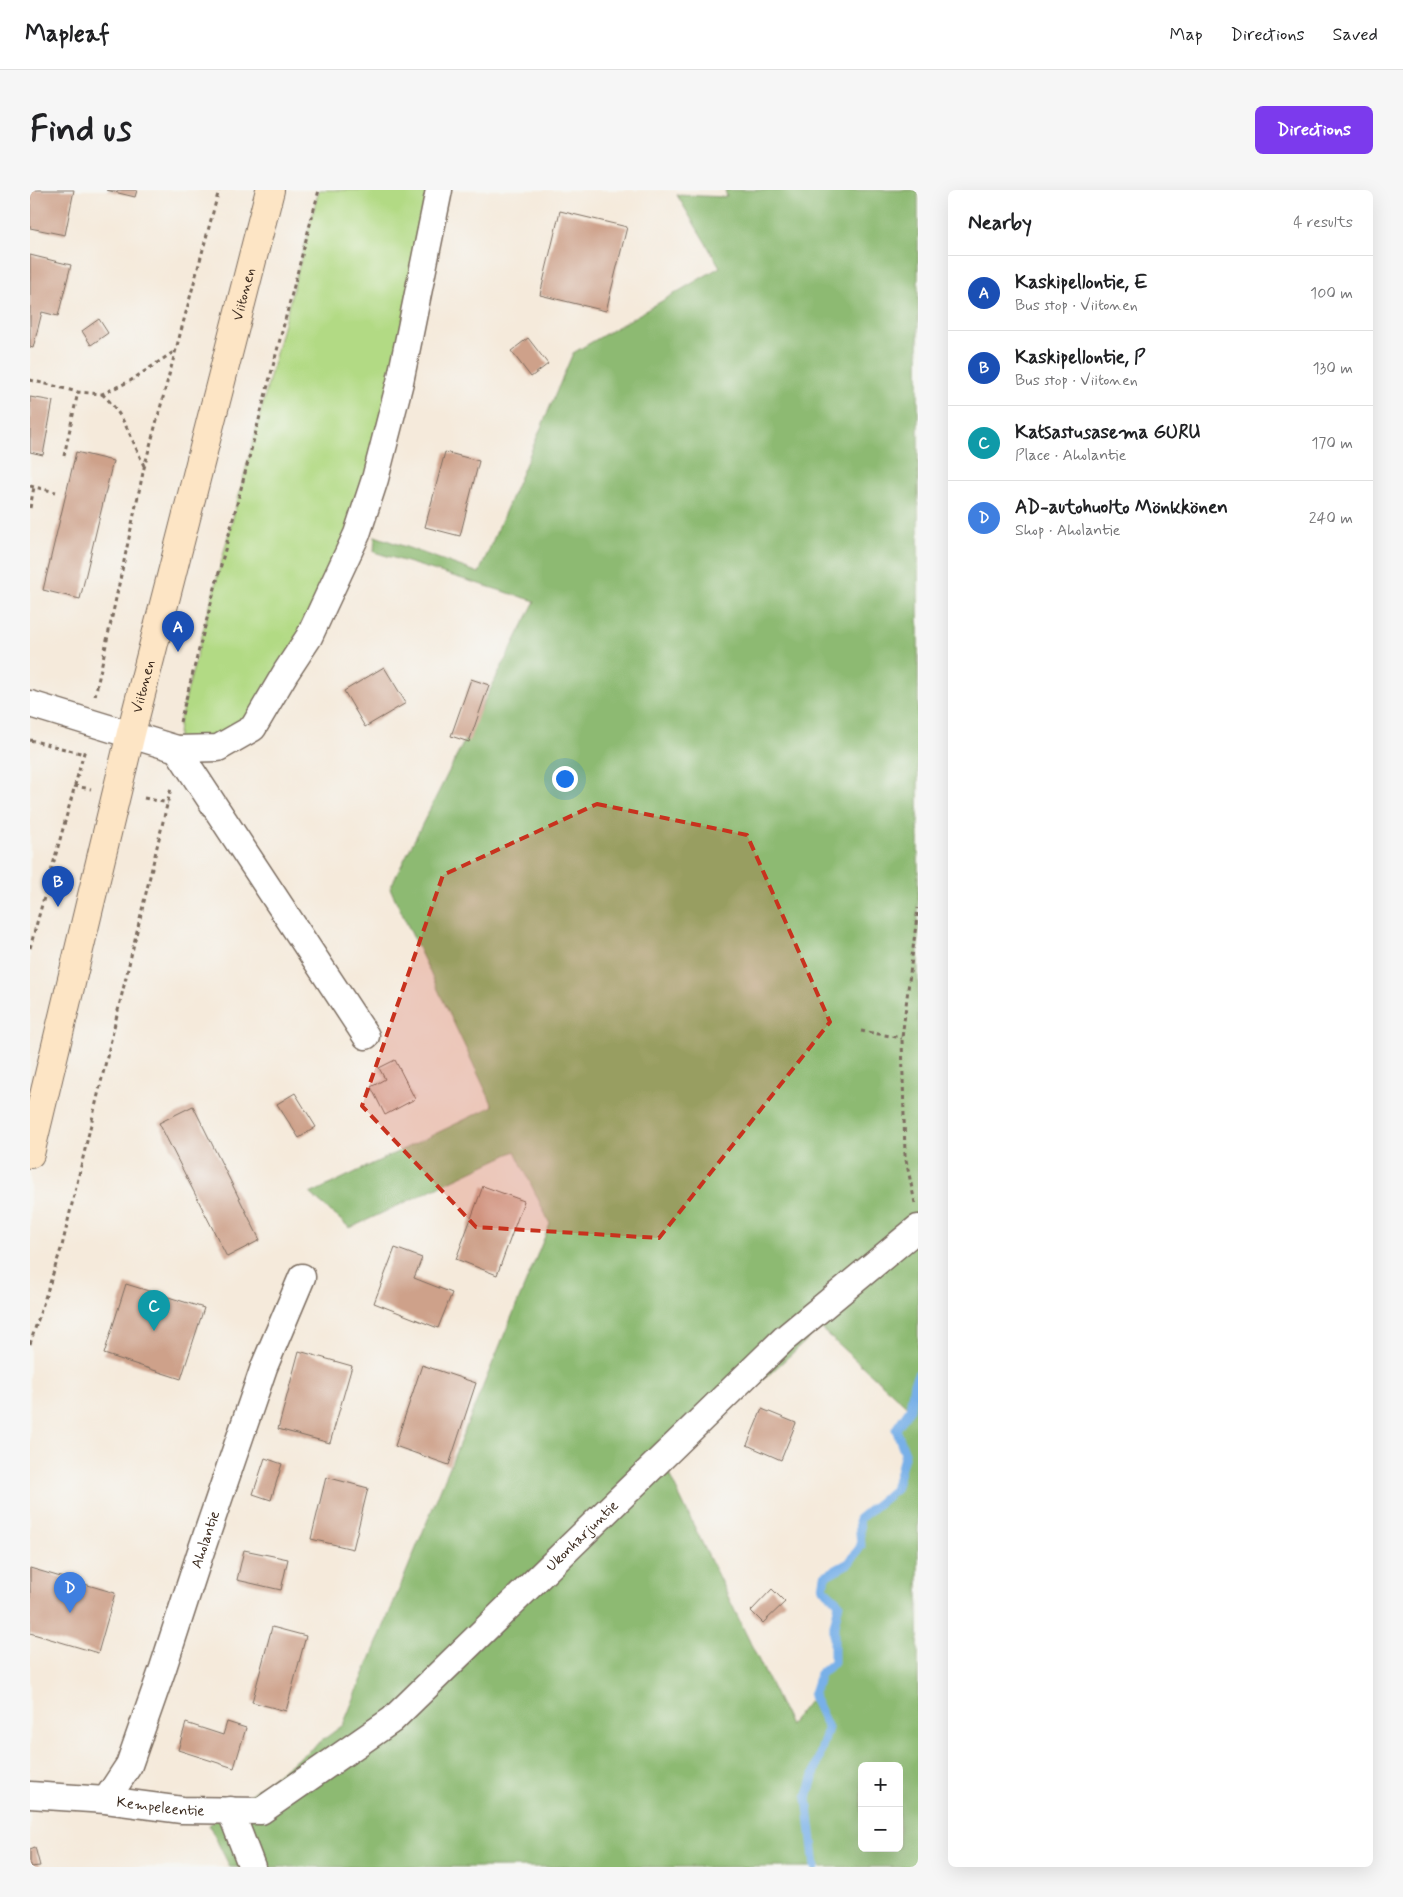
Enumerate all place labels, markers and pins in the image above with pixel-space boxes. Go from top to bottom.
pin: A [162,611,194,652]
pin: B [42,866,74,907]
pin: C [138,1290,170,1331]
pin: D [54,1572,86,1613]

